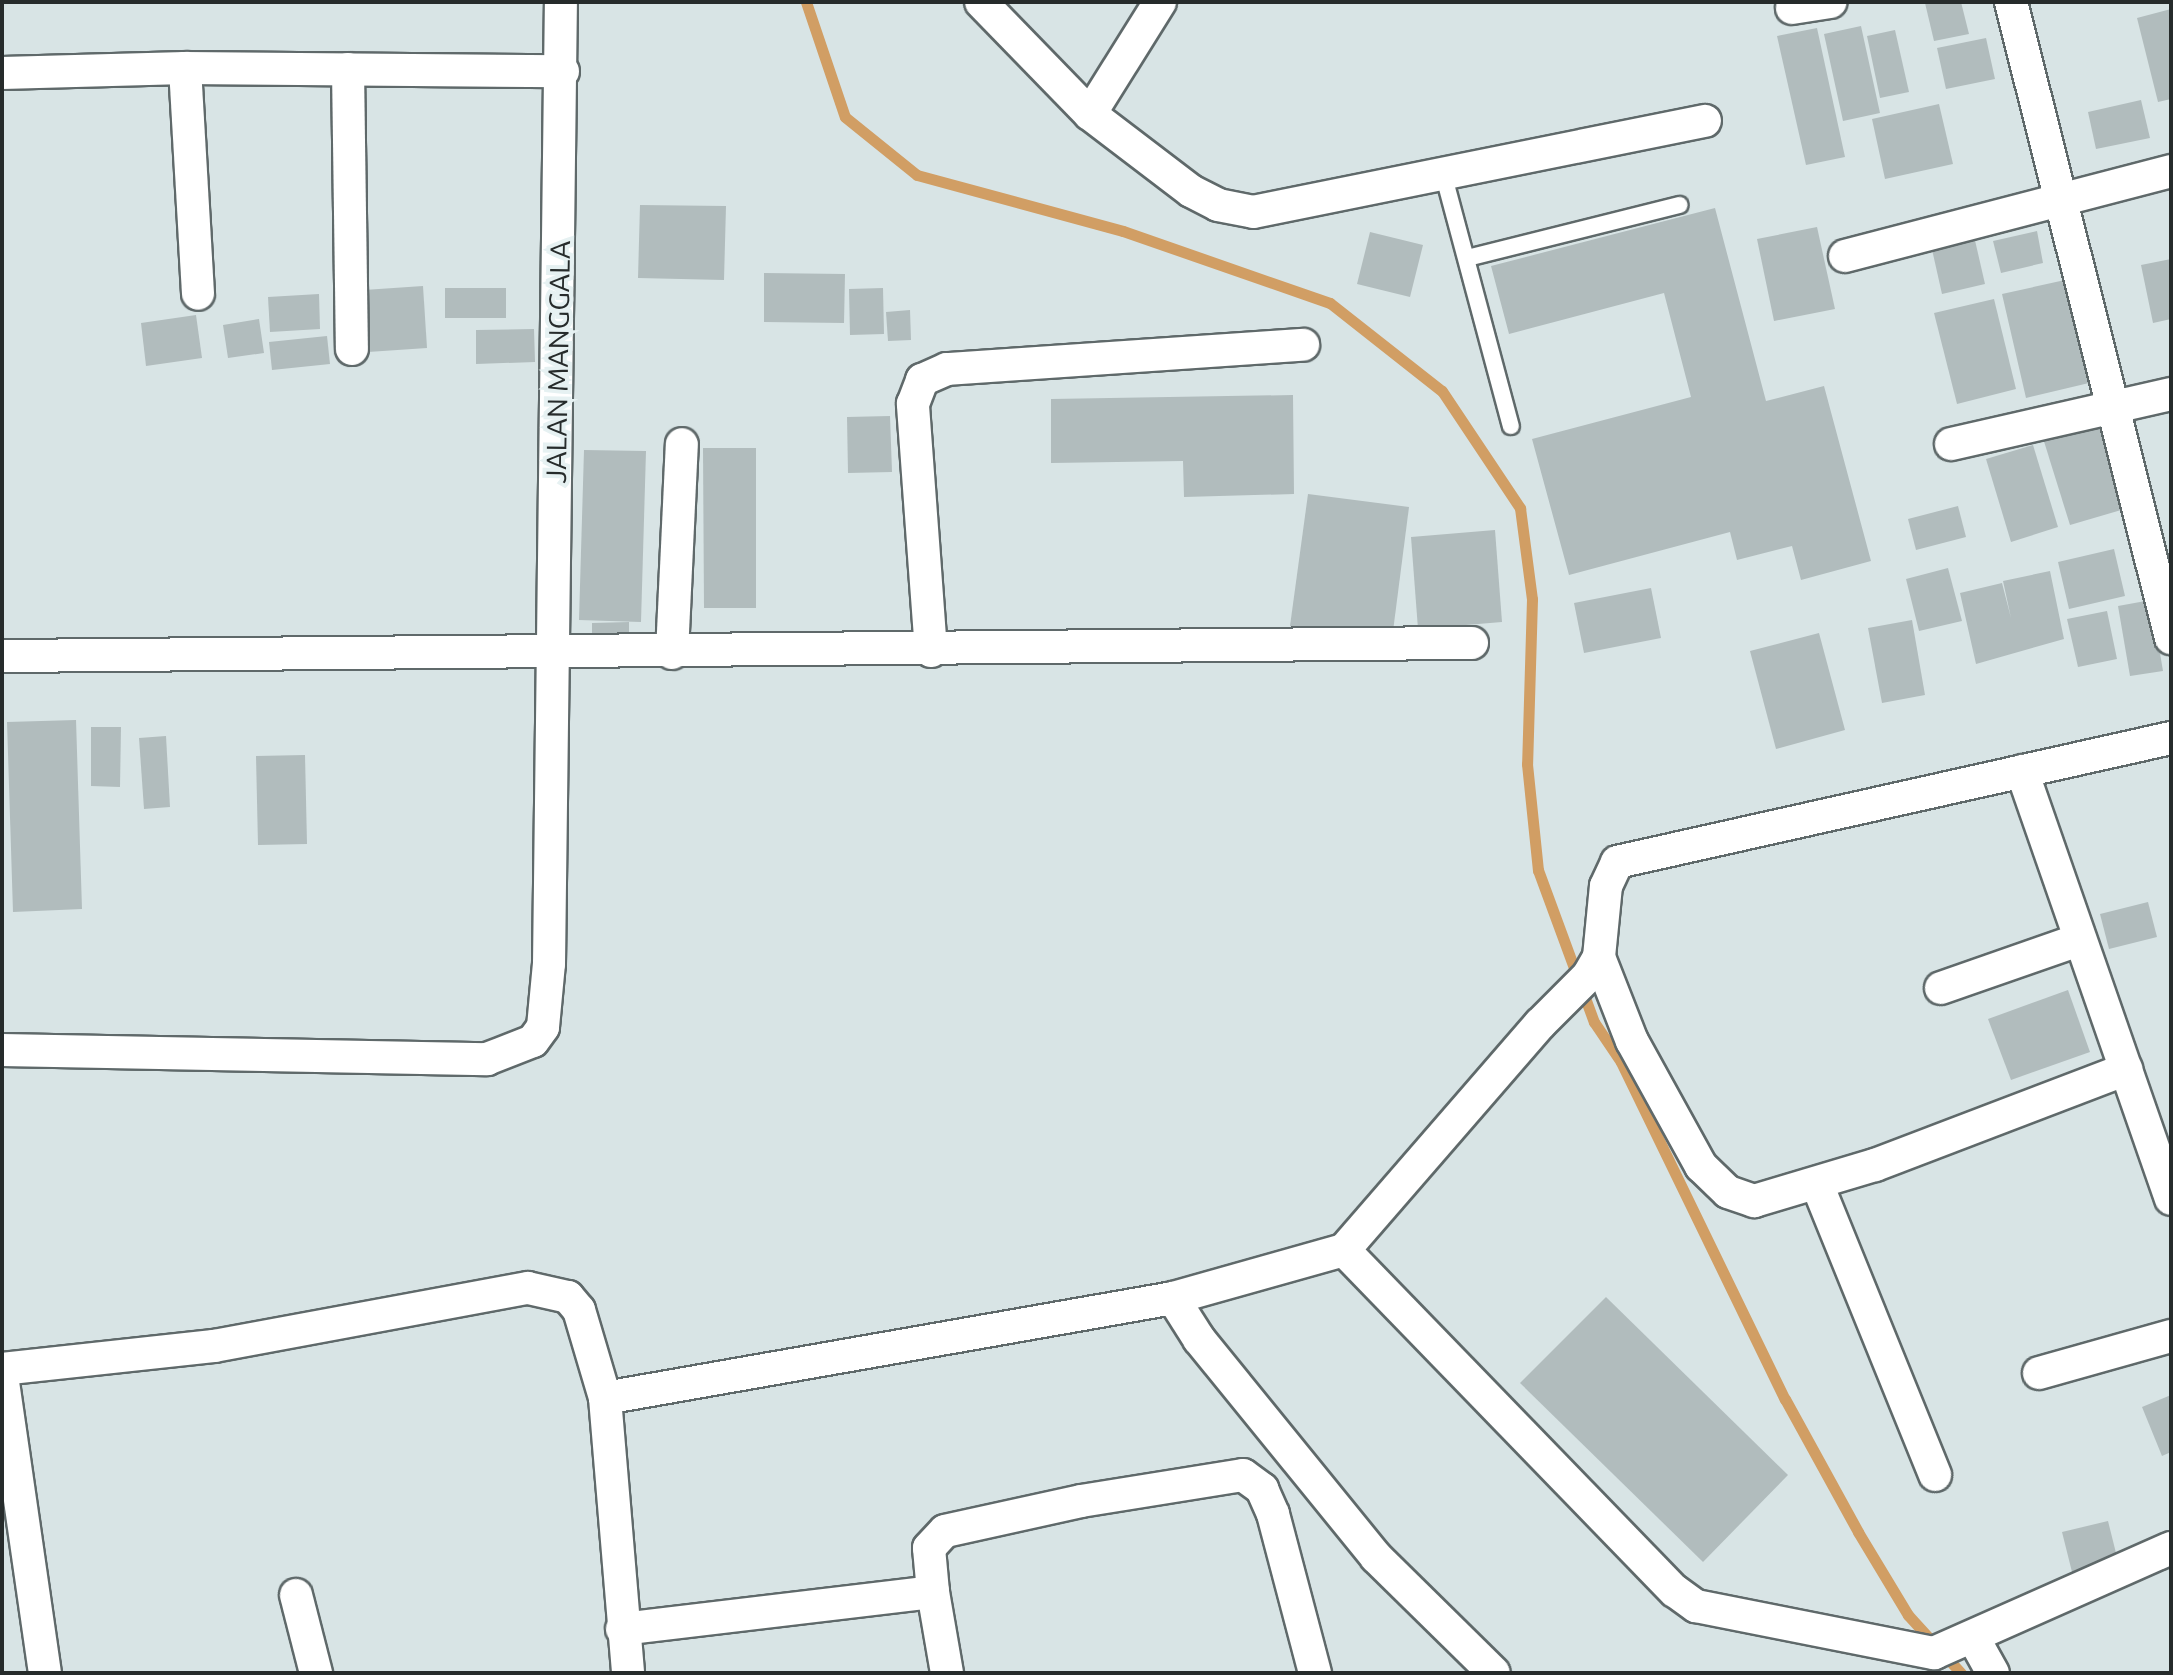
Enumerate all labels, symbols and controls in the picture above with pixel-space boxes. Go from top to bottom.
street label: JALAN MANGGALA [539,240,577,484]

